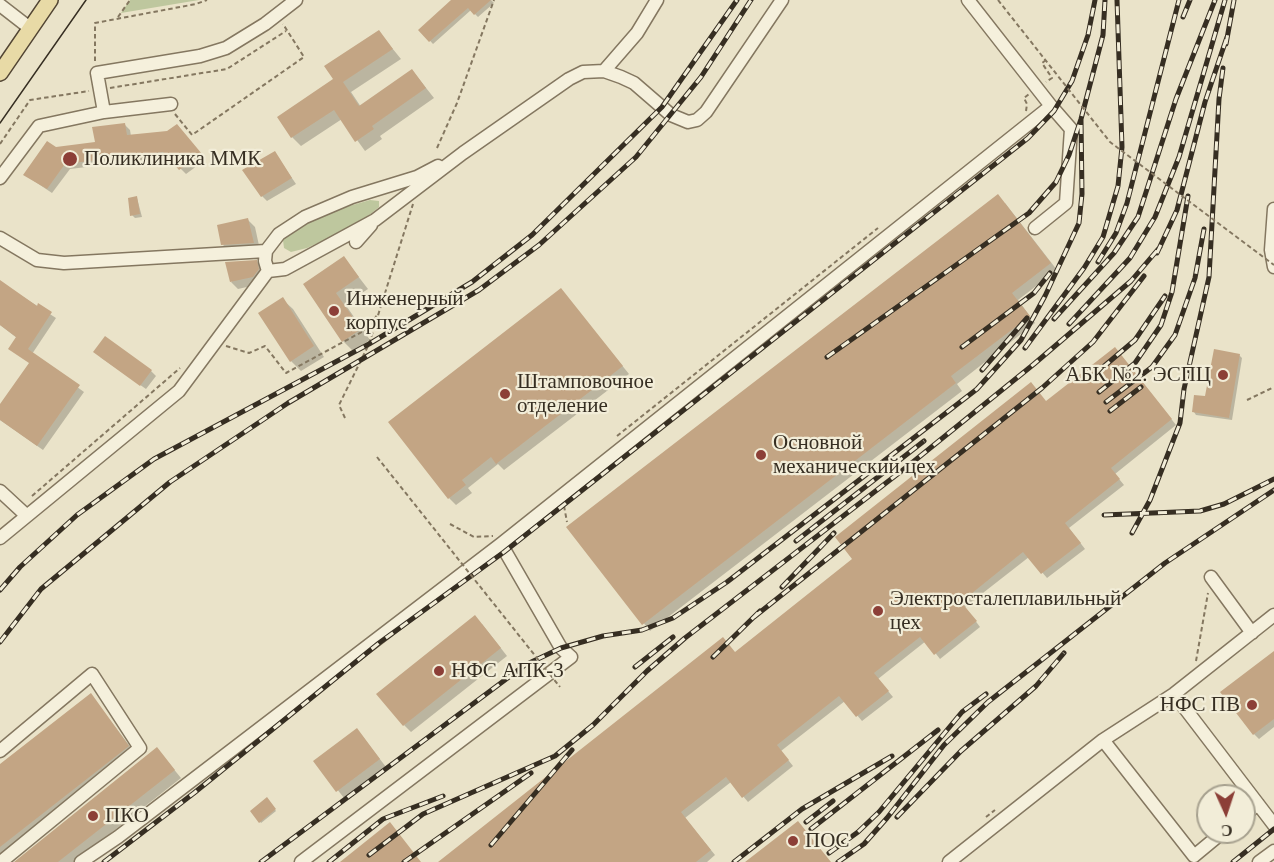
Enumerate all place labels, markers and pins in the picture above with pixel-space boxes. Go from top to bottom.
place label: Поликлиника ММК [84,146,261,172]
marker: Поликлиника ММК [61,150,79,168]
place label: Инженерный корпус [346,286,464,336]
marker: Инженерный корпус [327,304,341,318]
place label: АБК №2. ЭСПЦ [1065,362,1211,388]
marker: АБК №2. ЭСПЦ [1216,368,1230,382]
place label: Штамповочное отделение [517,369,654,419]
marker: Штамповочное отделение [498,387,512,401]
place label: Основной механический цех [773,430,936,480]
marker: Основной механический цех [754,448,768,462]
place label: Электросталеплавильный цех [890,586,1121,636]
marker: Электросталеплавильный цех [871,604,885,618]
place label: НФС АПК-3 [451,658,564,684]
marker: НФС АПК-3 [432,664,446,678]
place label: НФС ПВ [1160,692,1240,718]
marker: НФС ПВ [1245,698,1259,712]
place label: ПКО [105,803,149,829]
marker: ПКО [86,809,100,823]
place label: ПОС [805,828,850,854]
marker: ПОС [786,834,800,848]

